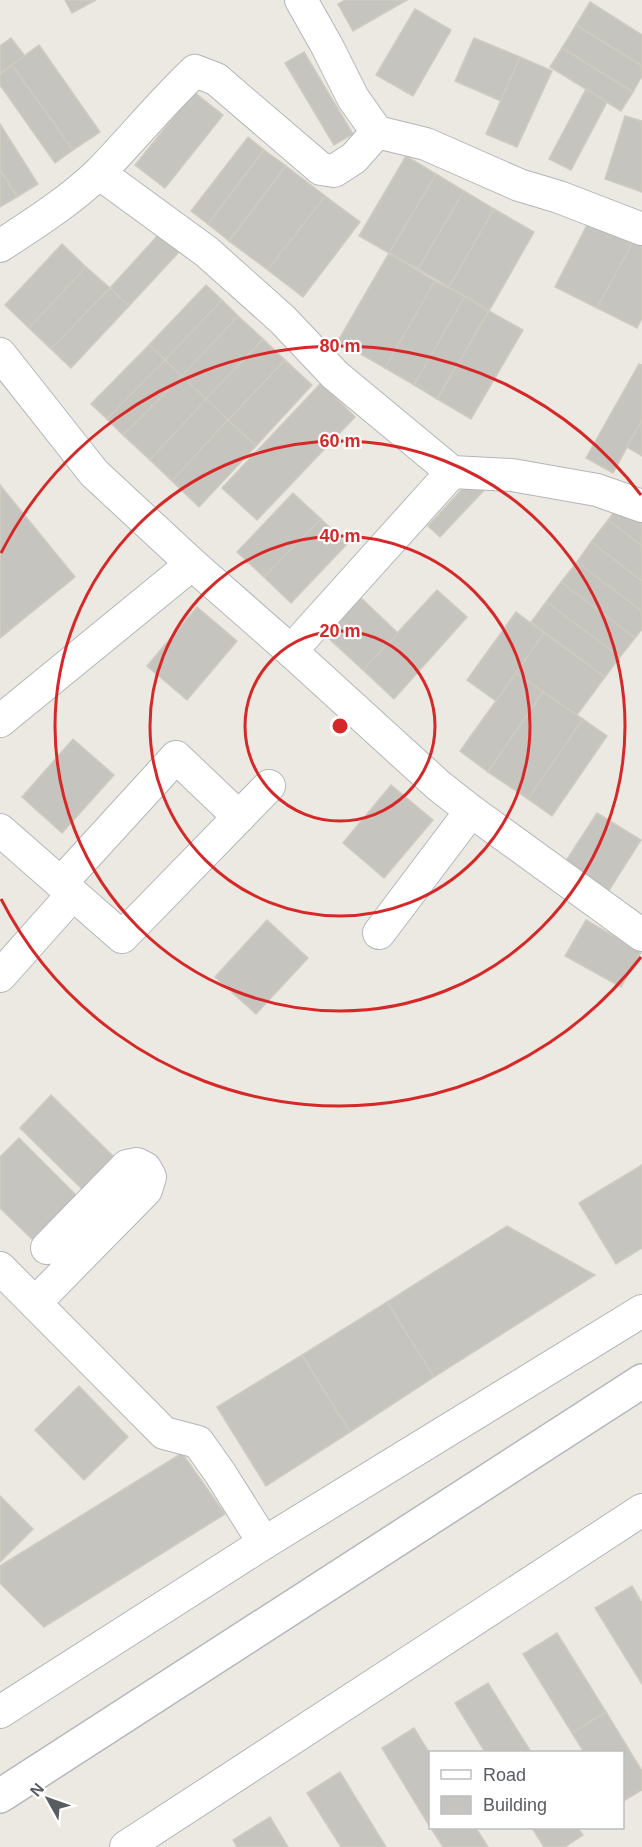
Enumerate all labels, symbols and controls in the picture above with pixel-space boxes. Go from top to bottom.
text: 80 m [319,336,361,356]
text: 60 m [319,431,361,451]
text: 40 m [319,526,361,546]
text: 20 m [319,621,361,641]
centre of rings [330,716,350,736]
legend [429,1751,624,1829]
text: Road [483,1765,526,1785]
north arrow [18,1769,78,1829]
text: N [27,1780,47,1800]
text: Building [483,1795,547,1815]

